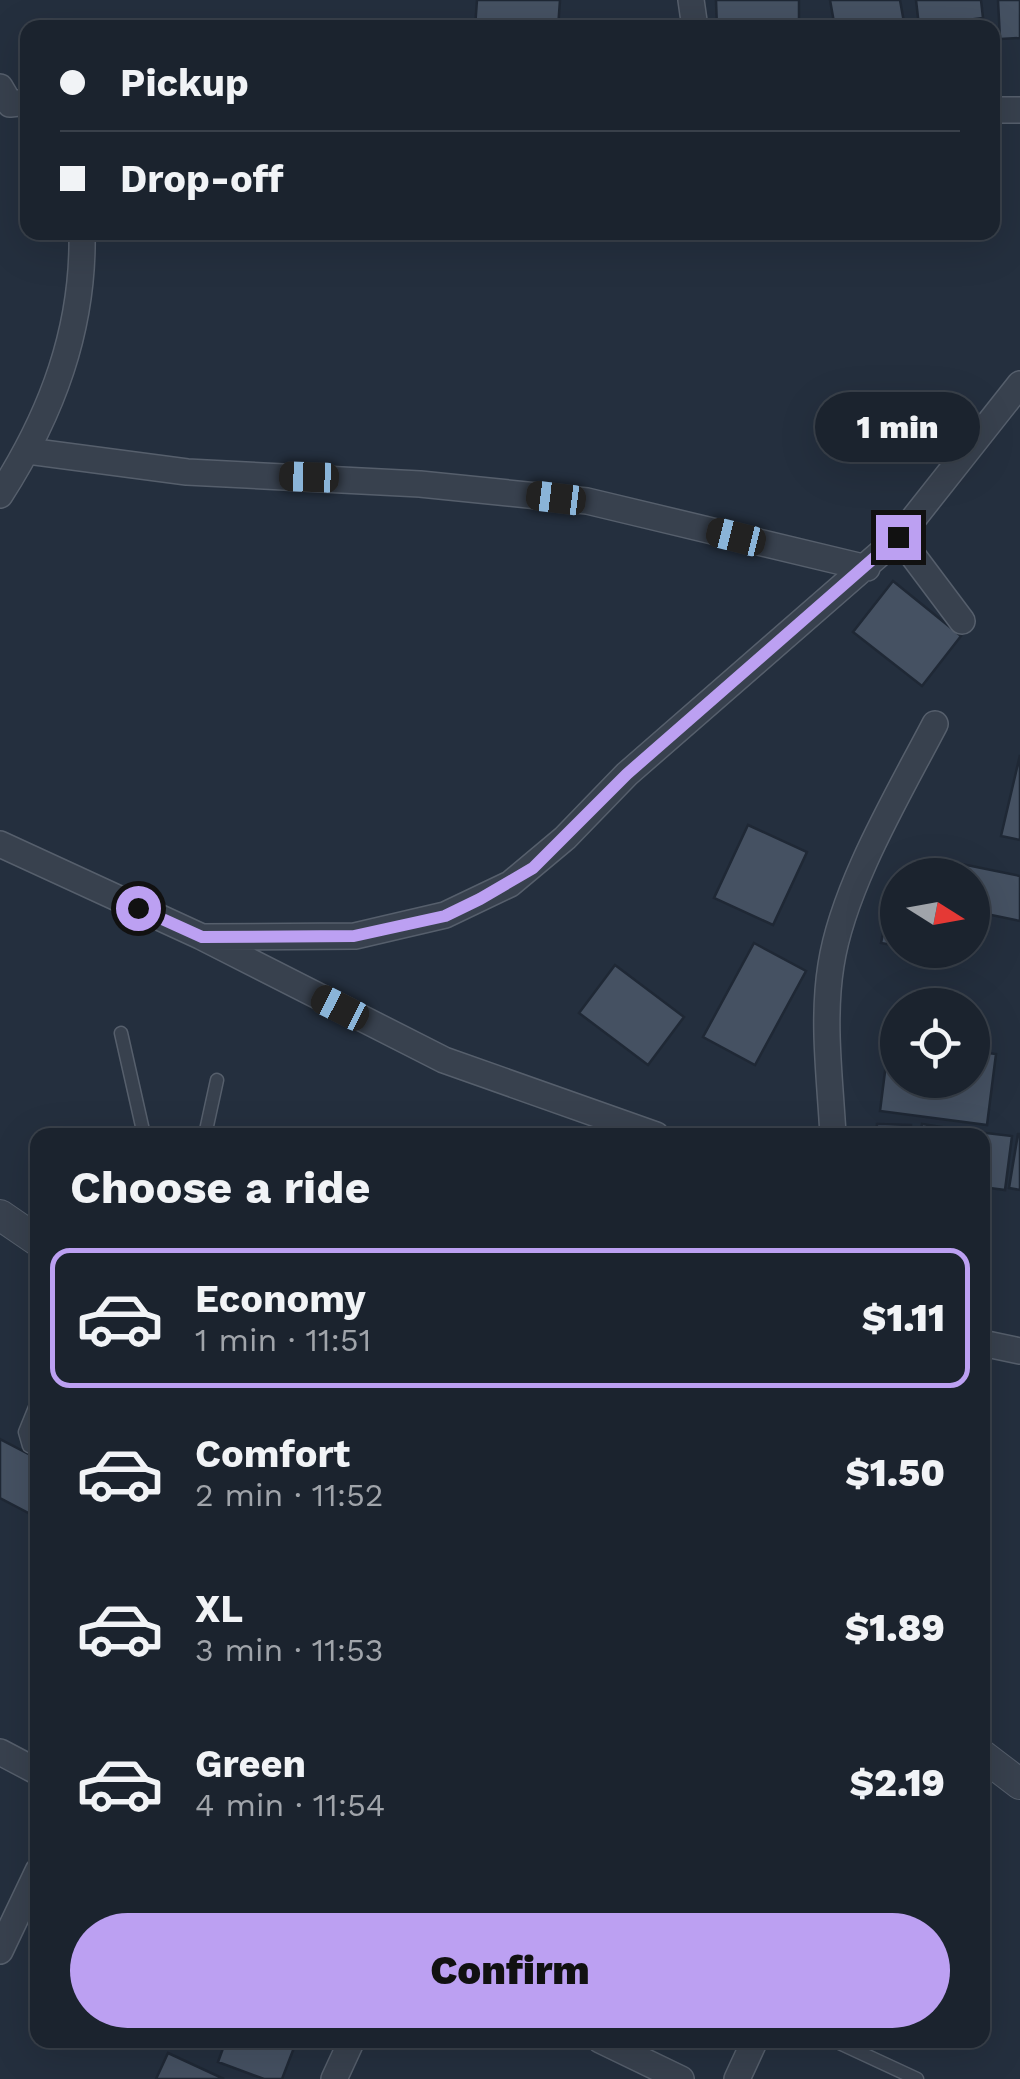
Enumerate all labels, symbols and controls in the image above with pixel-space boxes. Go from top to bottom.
text: Pickup [120,61,249,105]
text: Drop-off [120,157,284,201]
callout: 1 min [816,392,980,462]
text: 1 min [856,408,939,446]
car [278,461,340,493]
car [524,479,588,517]
car [703,515,769,559]
route end [876,515,921,560]
north arrow [880,858,990,968]
map controls [880,858,990,1098]
route start [116,886,161,931]
car [306,981,374,1035]
button: locate [880,988,990,1098]
text: Choose a ride [70,1161,370,1214]
icon: car [75,1273,165,1363]
text: Economy [195,1277,366,1321]
text: $1.11 [862,1296,945,1340]
text: 1 min · 11:51 [195,1321,371,1359]
icon: car [75,1428,165,1518]
text: Comfort [195,1432,350,1476]
text: $1.50 [845,1451,945,1495]
text: 2 min · 11:52 [195,1476,384,1514]
icon: car [75,1583,165,1673]
text: XL [195,1587,243,1631]
text: $1.89 [845,1606,945,1650]
text: 3 min · 11:53 [195,1631,384,1669]
icon: car [75,1738,165,1828]
text: Green [195,1742,306,1786]
text: $2.19 [849,1761,945,1805]
text: 4 min · 11:54 [195,1786,385,1824]
button: Confirm [70,1913,950,2028]

